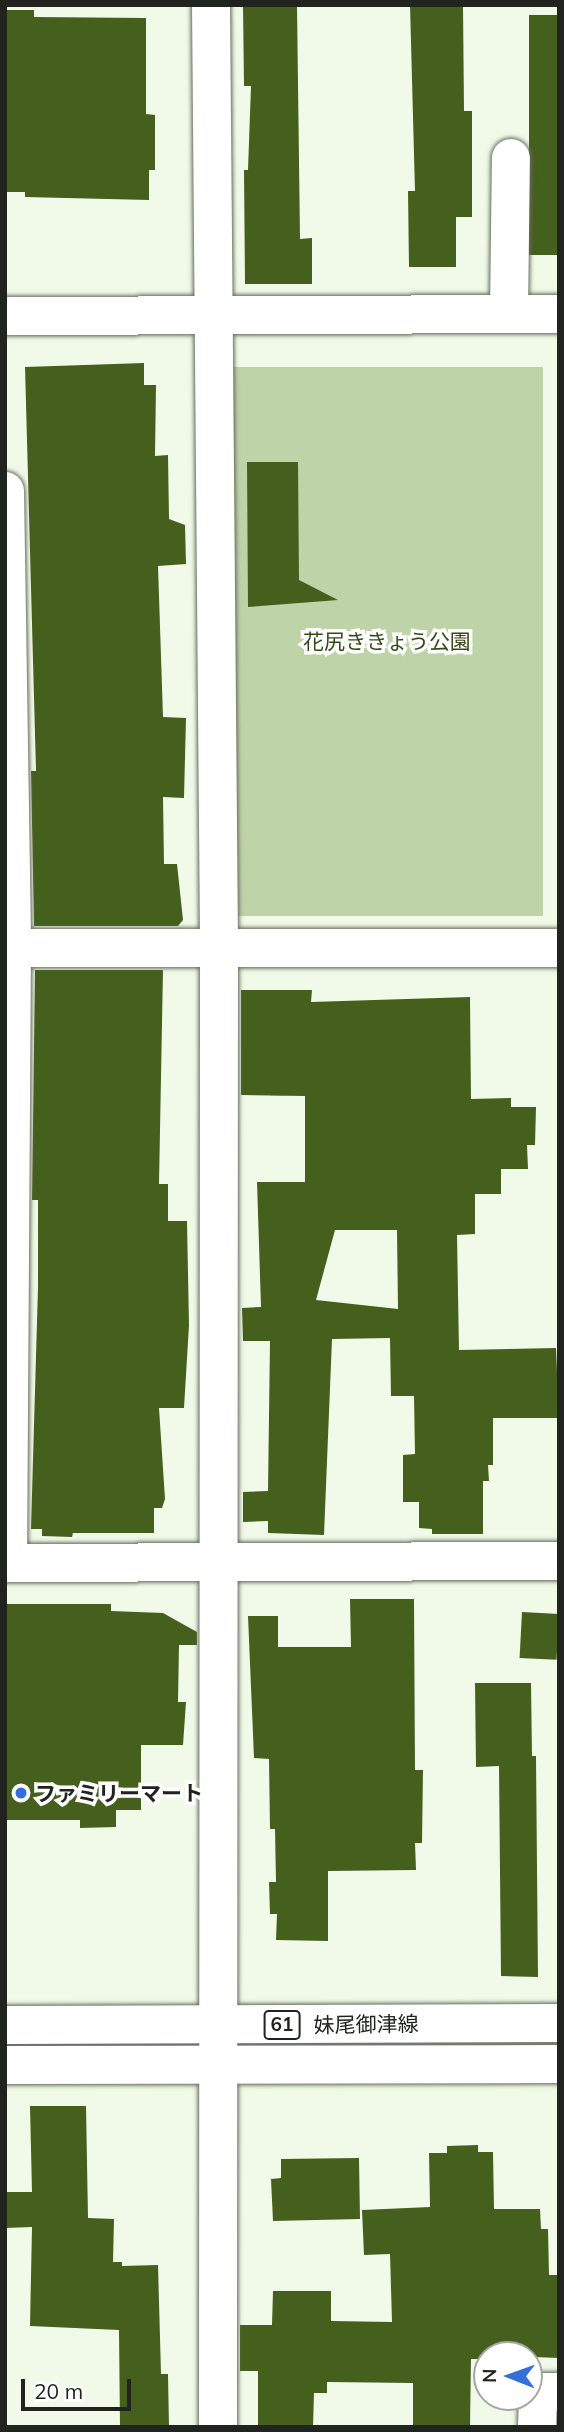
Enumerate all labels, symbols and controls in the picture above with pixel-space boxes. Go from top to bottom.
park label: 花尻ききょう公園 [303,628,471,654]
place label: ファミリーマート [35,1780,203,1806]
marker: ファミリーマート [13,1785,29,1801]
road number: 61 [263,2010,301,2040]
street label: 妹尾御津線 [313,2010,419,2038]
north arrow [473,2341,543,2411]
scale bar [24,2366,135,2410]
text: N [477,2368,501,2383]
text: 20 m [34,2378,83,2404]

